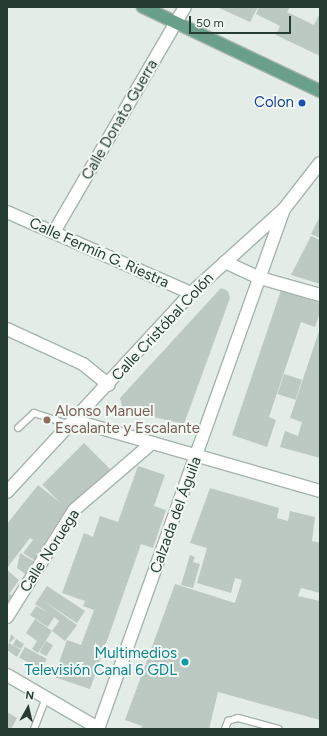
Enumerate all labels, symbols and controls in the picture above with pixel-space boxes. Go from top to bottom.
scale bar [191,8,293,34]
text: 50 m [196,16,224,30]
street label: Calle Donato Guerra [78,57,162,183]
place label: Colon [254,94,294,112]
marker: Colon [297,98,307,108]
street label: Calle Fermín G. Riestra [26,214,172,292]
street label: Calle Cristóbal Colón [108,269,218,385]
place label: Alonso Manuel Escalante y Escalante [55,402,200,437]
marker: Alonso Manuel Escalante y Escalante [42,415,52,425]
street label: Calzada del Águila [147,454,205,576]
street label: Calle Noruega [16,506,84,596]
place label: Multimedios Televisión Canal 6 GDL [24,644,177,679]
marker: Multimedios Televisión Canal 6 GDL [180,657,190,667]
north arrow [8,688,48,728]
text: N [25,689,35,703]

